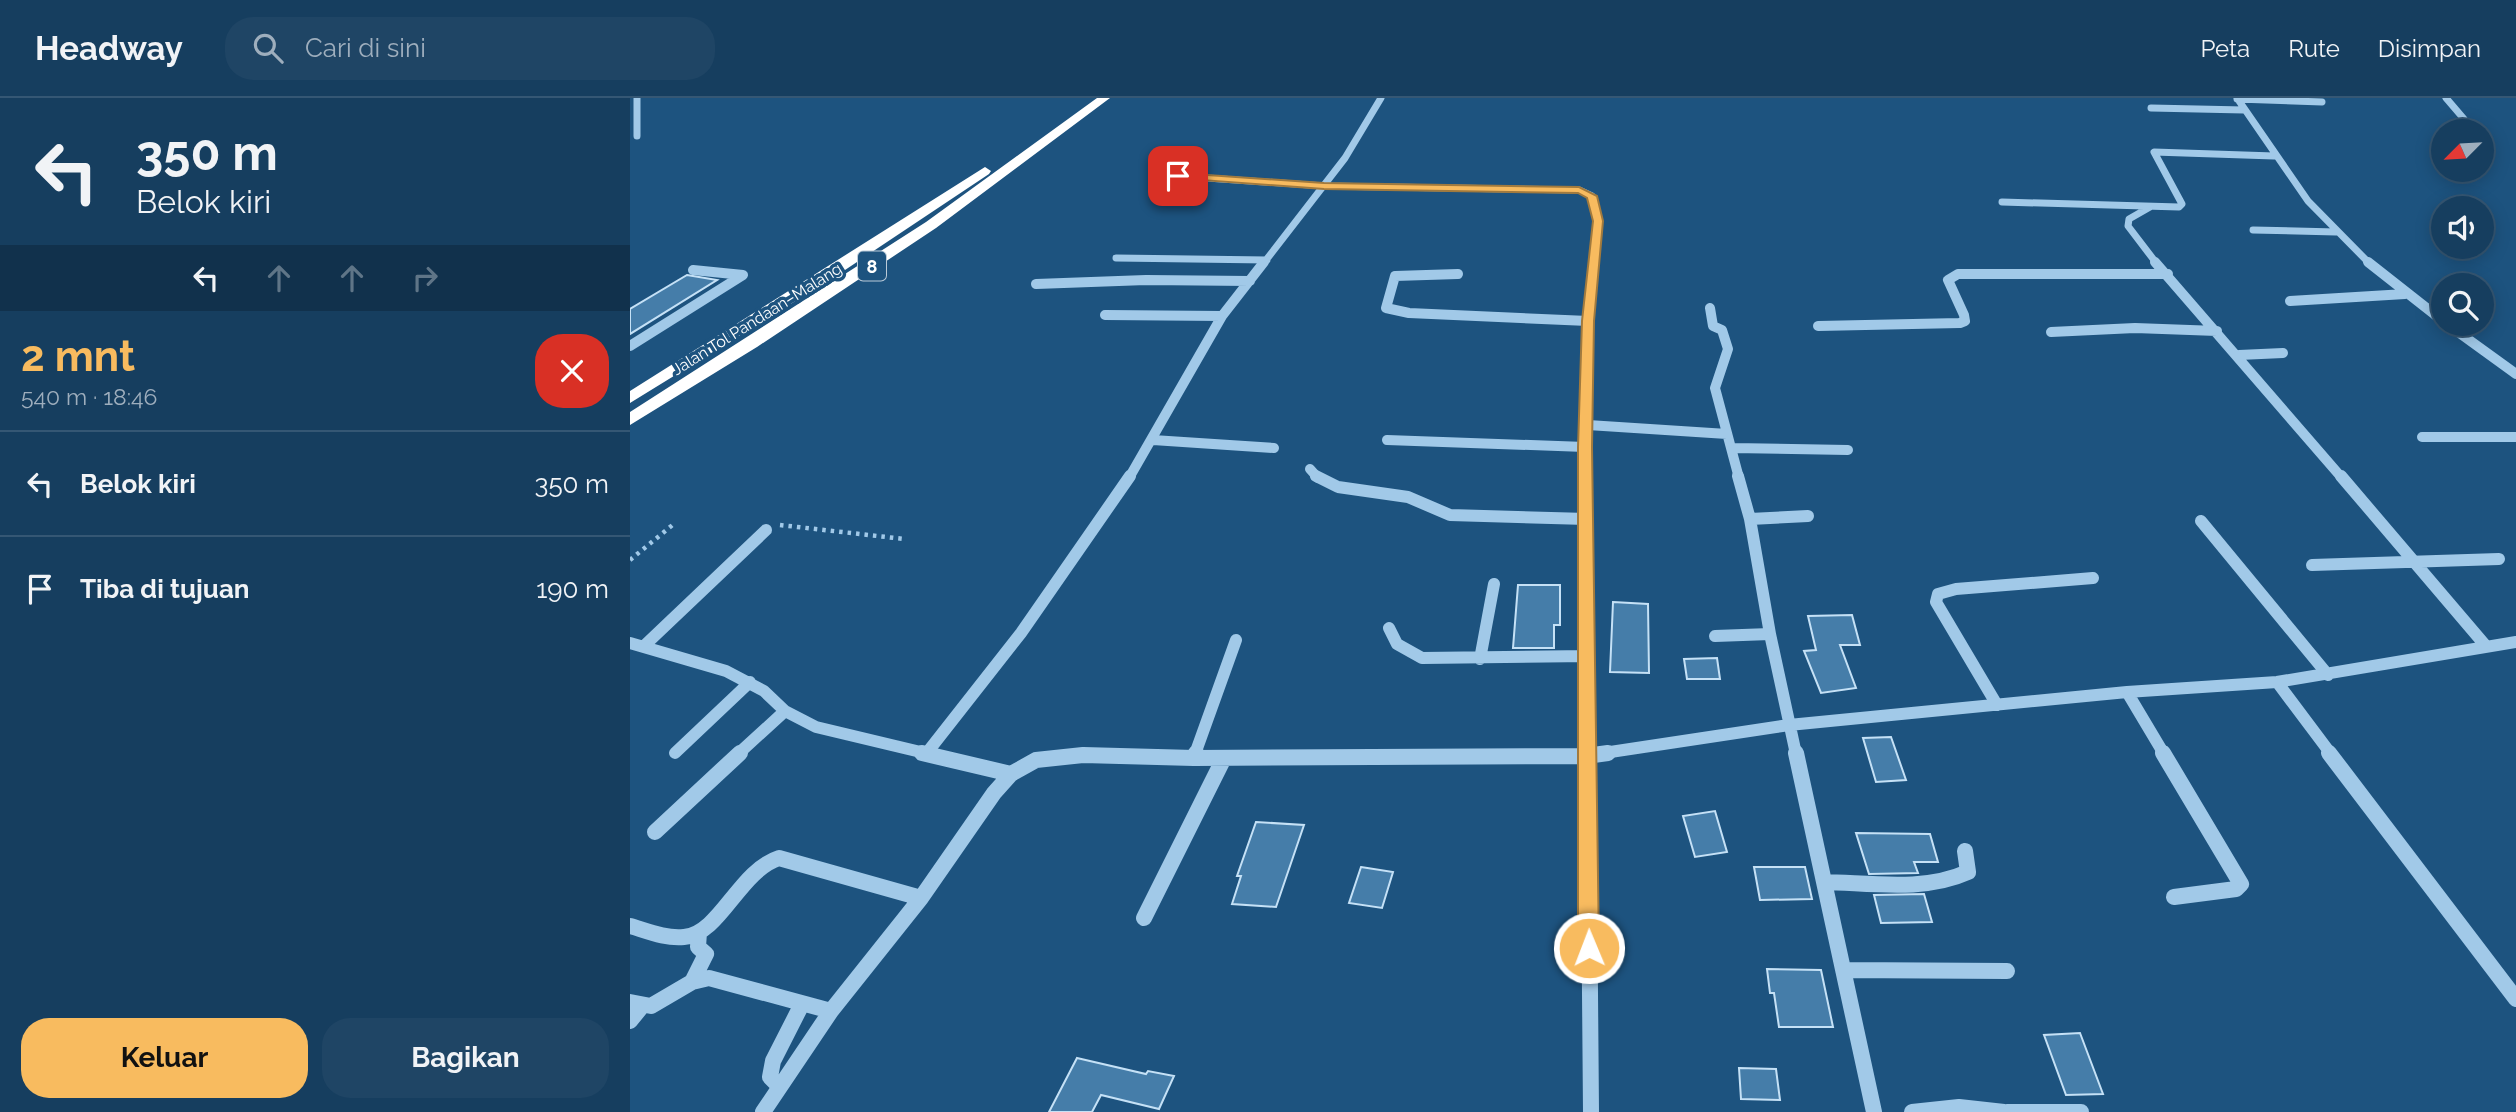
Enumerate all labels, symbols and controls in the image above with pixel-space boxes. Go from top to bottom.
search box [225,17,715,80]
text: Headway [35,29,183,68]
icon: search [249,29,287,67]
text: Cari di sini [305,33,426,63]
text: Peta [2200,34,2250,63]
text: Rute [2288,34,2340,63]
text: Disimpan [2378,34,2481,63]
north arrow [2431,119,2494,182]
map controls [2431,119,2494,336]
text: 350 m [136,124,278,181]
icon: left [21,126,112,217]
pin [1148,146,1208,206]
icon: arrive [1159,157,1197,195]
text: Belok kiri [136,183,271,220]
button: sound [2431,196,2494,259]
road number: 8 [858,252,886,280]
icon: left [187,259,225,297]
icon: ahead [260,259,298,297]
icon: ahead [333,259,371,297]
icon: right [406,259,444,297]
street label: Jalan Tol Pandaan–Malang [669,259,845,379]
button: search [2431,273,2494,336]
text: 2 mnt [21,332,135,381]
button: close [535,334,609,408]
text: 540 m · 18:46 [21,383,157,410]
icon: left [21,465,59,503]
text: Belok kiri [80,469,196,499]
text: 350 m [535,469,609,499]
icon: arrive [21,570,59,608]
text: Tiba di tujuan [80,574,250,604]
text: 190 m [536,574,609,604]
position arrow [1552,911,1626,985]
button: Keluar [21,1018,308,1098]
button: Bagikan [322,1018,609,1098]

